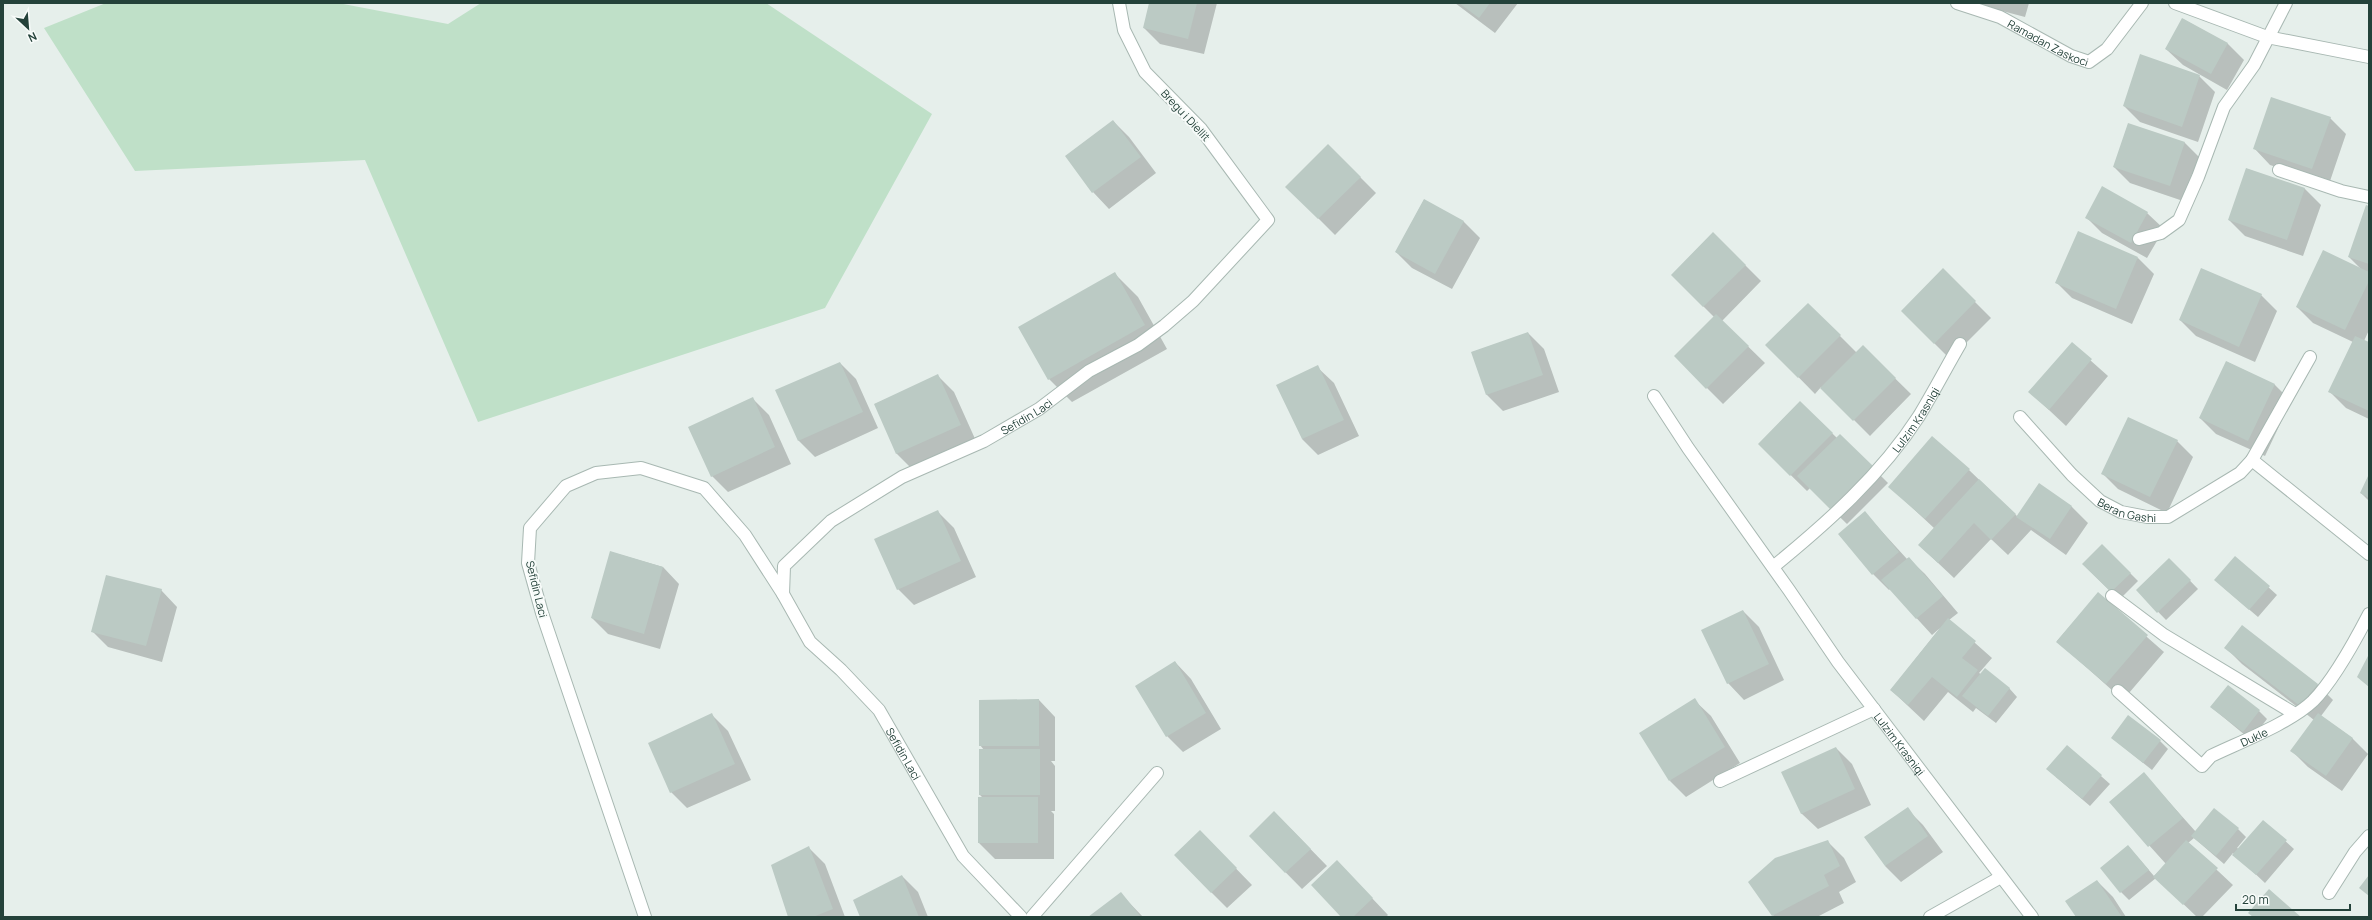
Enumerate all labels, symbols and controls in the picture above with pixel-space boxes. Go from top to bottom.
north arrow [8,8,48,48]
street label: Ramadan Zaskoci [2005,15,2091,69]
text: N [26,29,39,46]
street label: Bregu i Diellit [1158,86,1214,144]
street label: Lulzim Krasniqi [1888,384,1942,455]
street label: Sefidin Laci [997,394,1055,438]
street label: Beran Gashi [2095,494,2156,525]
street label: Sefidin Laci [523,559,551,619]
street label: Lulzim Krasniqi [1871,709,1929,778]
street label: Dukle [2237,723,2270,749]
street label: Sefidin Laci [883,725,925,782]
scale bar [2236,886,2350,912]
text: 20 m [2242,891,2269,908]

